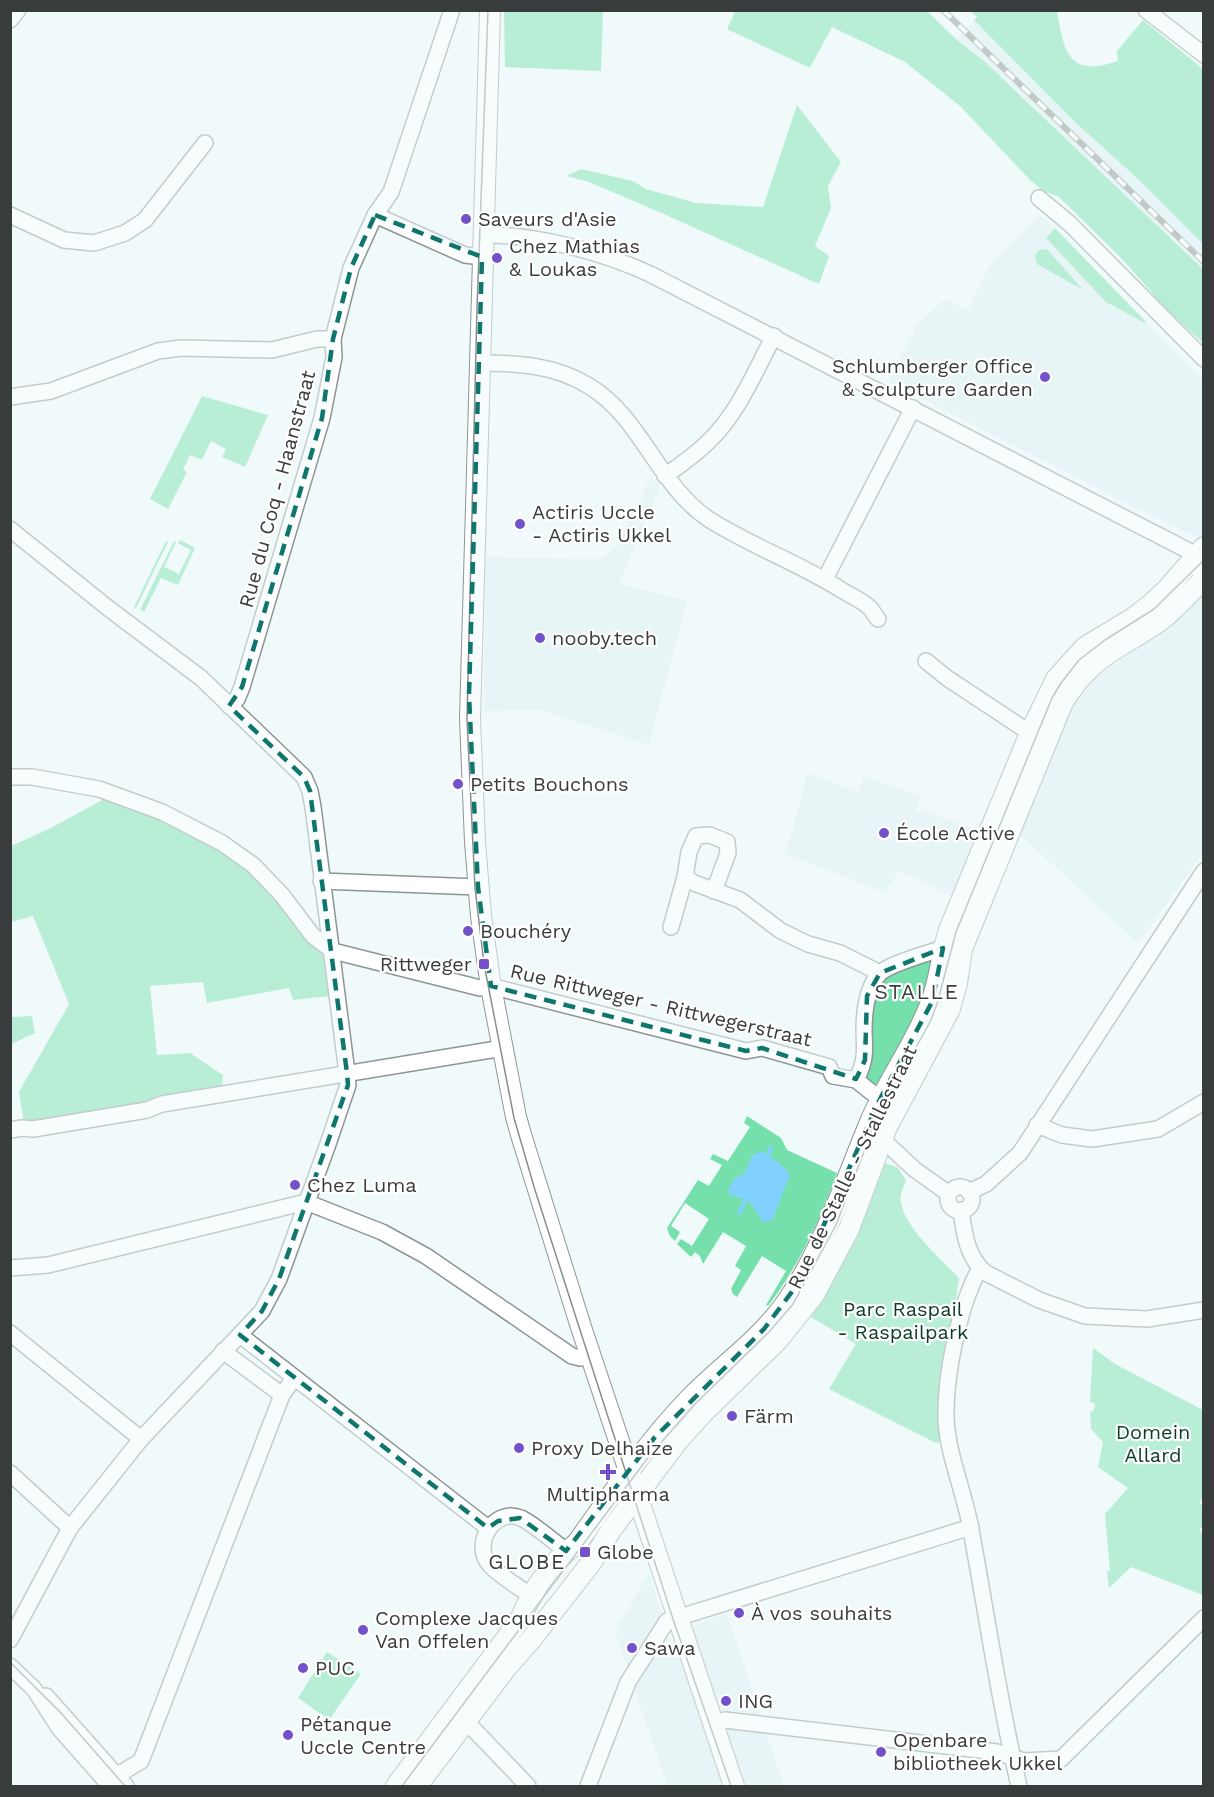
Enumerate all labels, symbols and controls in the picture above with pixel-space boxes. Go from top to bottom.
place label: Saveurs d'Asie [478,207,617,231]
marker: Saveurs d'Asie [459,212,473,226]
place label: Chez Mathias & Loukas [509,234,640,281]
marker: Chez Mathias & Loukas [490,251,504,265]
place label: Schlumberger Office & Sculpture Garden [832,354,1033,401]
street label: Rue du Coq - Haanstraat [234,367,320,610]
marker: Schlumberger Office & Sculpture Garden [1038,370,1052,384]
place label: Actiris Uccle - Actiris Ukkel [532,500,671,547]
marker: Actiris Uccle - Actiris Ukkel [513,517,527,531]
place label: nooby.tech [552,626,657,650]
marker: nooby.tech [533,631,547,645]
place label: Petits Bouchons [470,772,629,796]
marker: Petits Bouchons [451,777,465,791]
place label: École Active [896,821,1015,845]
marker: École Active [877,826,891,840]
place label: Bouchéry [480,919,572,943]
marker: Bouchéry [461,924,475,938]
place label: Rittweger [380,952,472,976]
marker: Rittweger [477,957,491,971]
street label: Rue Rittweger - Rittwegerstraat [508,959,815,1052]
district label: STALLE [875,979,960,1004]
street label: Rue de Stalle - Stallestraat [782,1041,922,1293]
place label: Chez Luma [307,1173,417,1197]
marker: Chez Luma [288,1178,302,1192]
park label: Parc Raspail - Raspailpark [838,1297,968,1344]
place label: Färm [744,1404,794,1428]
marker: Färm [725,1409,739,1423]
park label: Domein Allard [1116,1420,1190,1467]
place label: Proxy Delhaize [531,1436,673,1460]
marker: Proxy Delhaize [512,1441,526,1455]
marker: Multipharma [601,1465,615,1479]
place label: Multipharma [546,1482,670,1506]
place label: Globe [597,1540,654,1564]
marker: Globe [578,1545,592,1559]
district label: GLOBE [488,1549,566,1574]
place label: À vos souhaits [751,1601,892,1625]
place label: Complexe Jacques Van Offelen [375,1606,558,1653]
marker: À vos souhaits [732,1606,746,1620]
marker: Complexe Jacques Van Offelen [356,1623,370,1637]
place label: Sawa [644,1636,696,1660]
marker: Sawa [625,1641,639,1655]
place label: PUC [315,1656,355,1680]
marker: PUC [296,1661,310,1675]
place label: ING [738,1689,773,1713]
marker: ING [719,1694,733,1708]
place label: Pétanque Uccle Centre [300,1712,426,1759]
marker: Pétanque Uccle Centre [281,1728,295,1742]
place label: Openbare bibliotheek Ukkel [893,1728,1062,1775]
marker: Openbare bibliotheek Ukkel [874,1745,888,1759]

